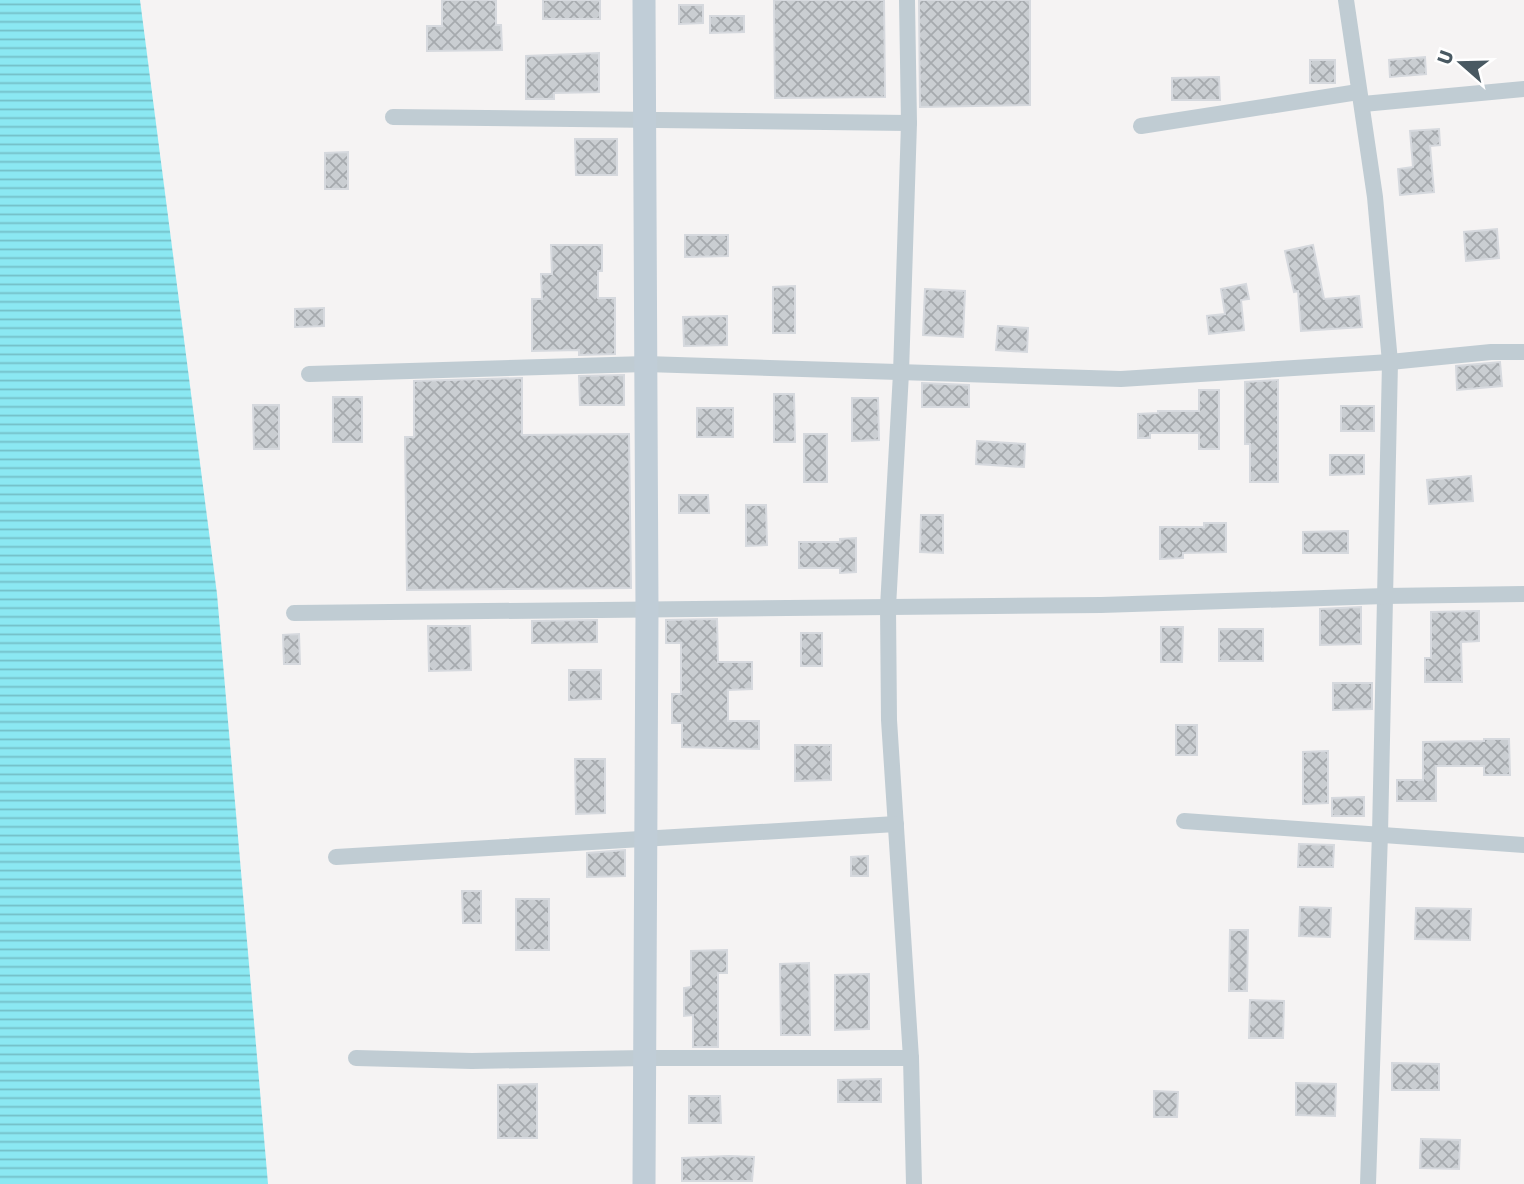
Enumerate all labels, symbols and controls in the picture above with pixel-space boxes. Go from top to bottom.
north arrow [1426,28,1496,98]
text: U [1431,46,1460,68]

